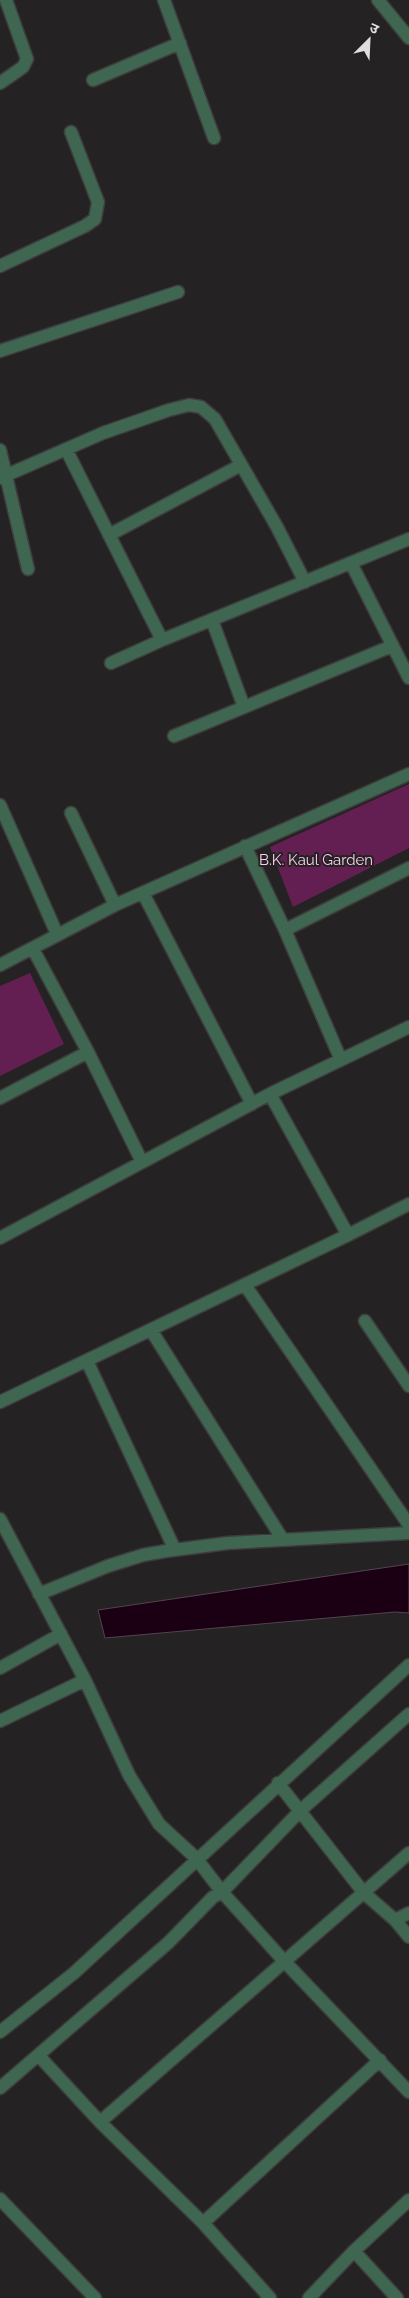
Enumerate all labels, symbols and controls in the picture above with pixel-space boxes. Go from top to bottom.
north arrow [344,15,394,65]
text: उ [367,19,382,37]
park label: B.K. Kaul Garden [259,851,373,869]

